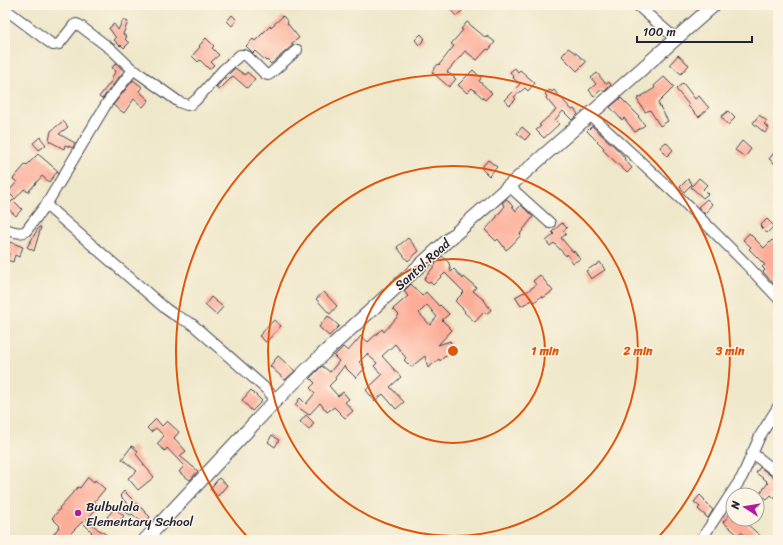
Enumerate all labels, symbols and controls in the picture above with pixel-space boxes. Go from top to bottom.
scale bar [637,18,752,44]
text: 100 m [643,21,676,43]
street label: Santol Road [389,232,456,296]
text: 1 min [531,340,559,362]
text: 2 min [622,340,653,362]
text: 3 min [715,340,745,362]
centre of rings [446,344,460,358]
north arrow [725,487,765,527]
place label: Bulbulala Elementary School [86,495,194,533]
text: N [725,499,746,512]
marker: Bulbulala Elementary School [73,508,83,518]

